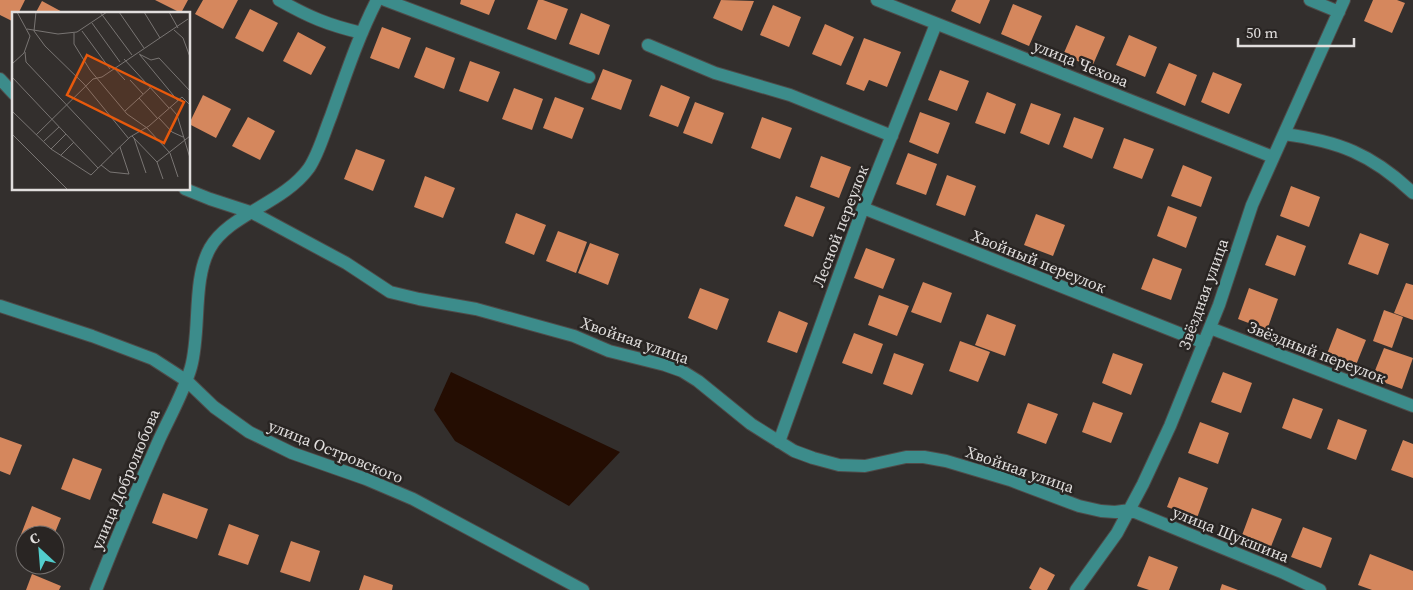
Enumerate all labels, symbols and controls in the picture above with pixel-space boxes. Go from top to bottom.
inset map [12,12,190,190]
scale bar [1238,15,1354,47]
text: 50 m [1246,22,1278,43]
street label: улица Чехова [1030,34,1133,92]
street label: Лесной переулок [807,162,873,290]
street label: Хвойный переулок [968,224,1110,298]
street label: Звёздная улица [1173,235,1234,353]
street label: Хвойная улица [578,311,693,369]
street label: Звёздный переулок [1245,315,1390,389]
street label: улица Добролюбова [85,404,165,553]
street label: улица Островского [265,414,407,488]
street label: Хвойная улица [963,440,1078,498]
street label: улица Шукшина [1169,501,1294,568]
north arrow [15,525,65,575]
text: С [26,527,43,549]

